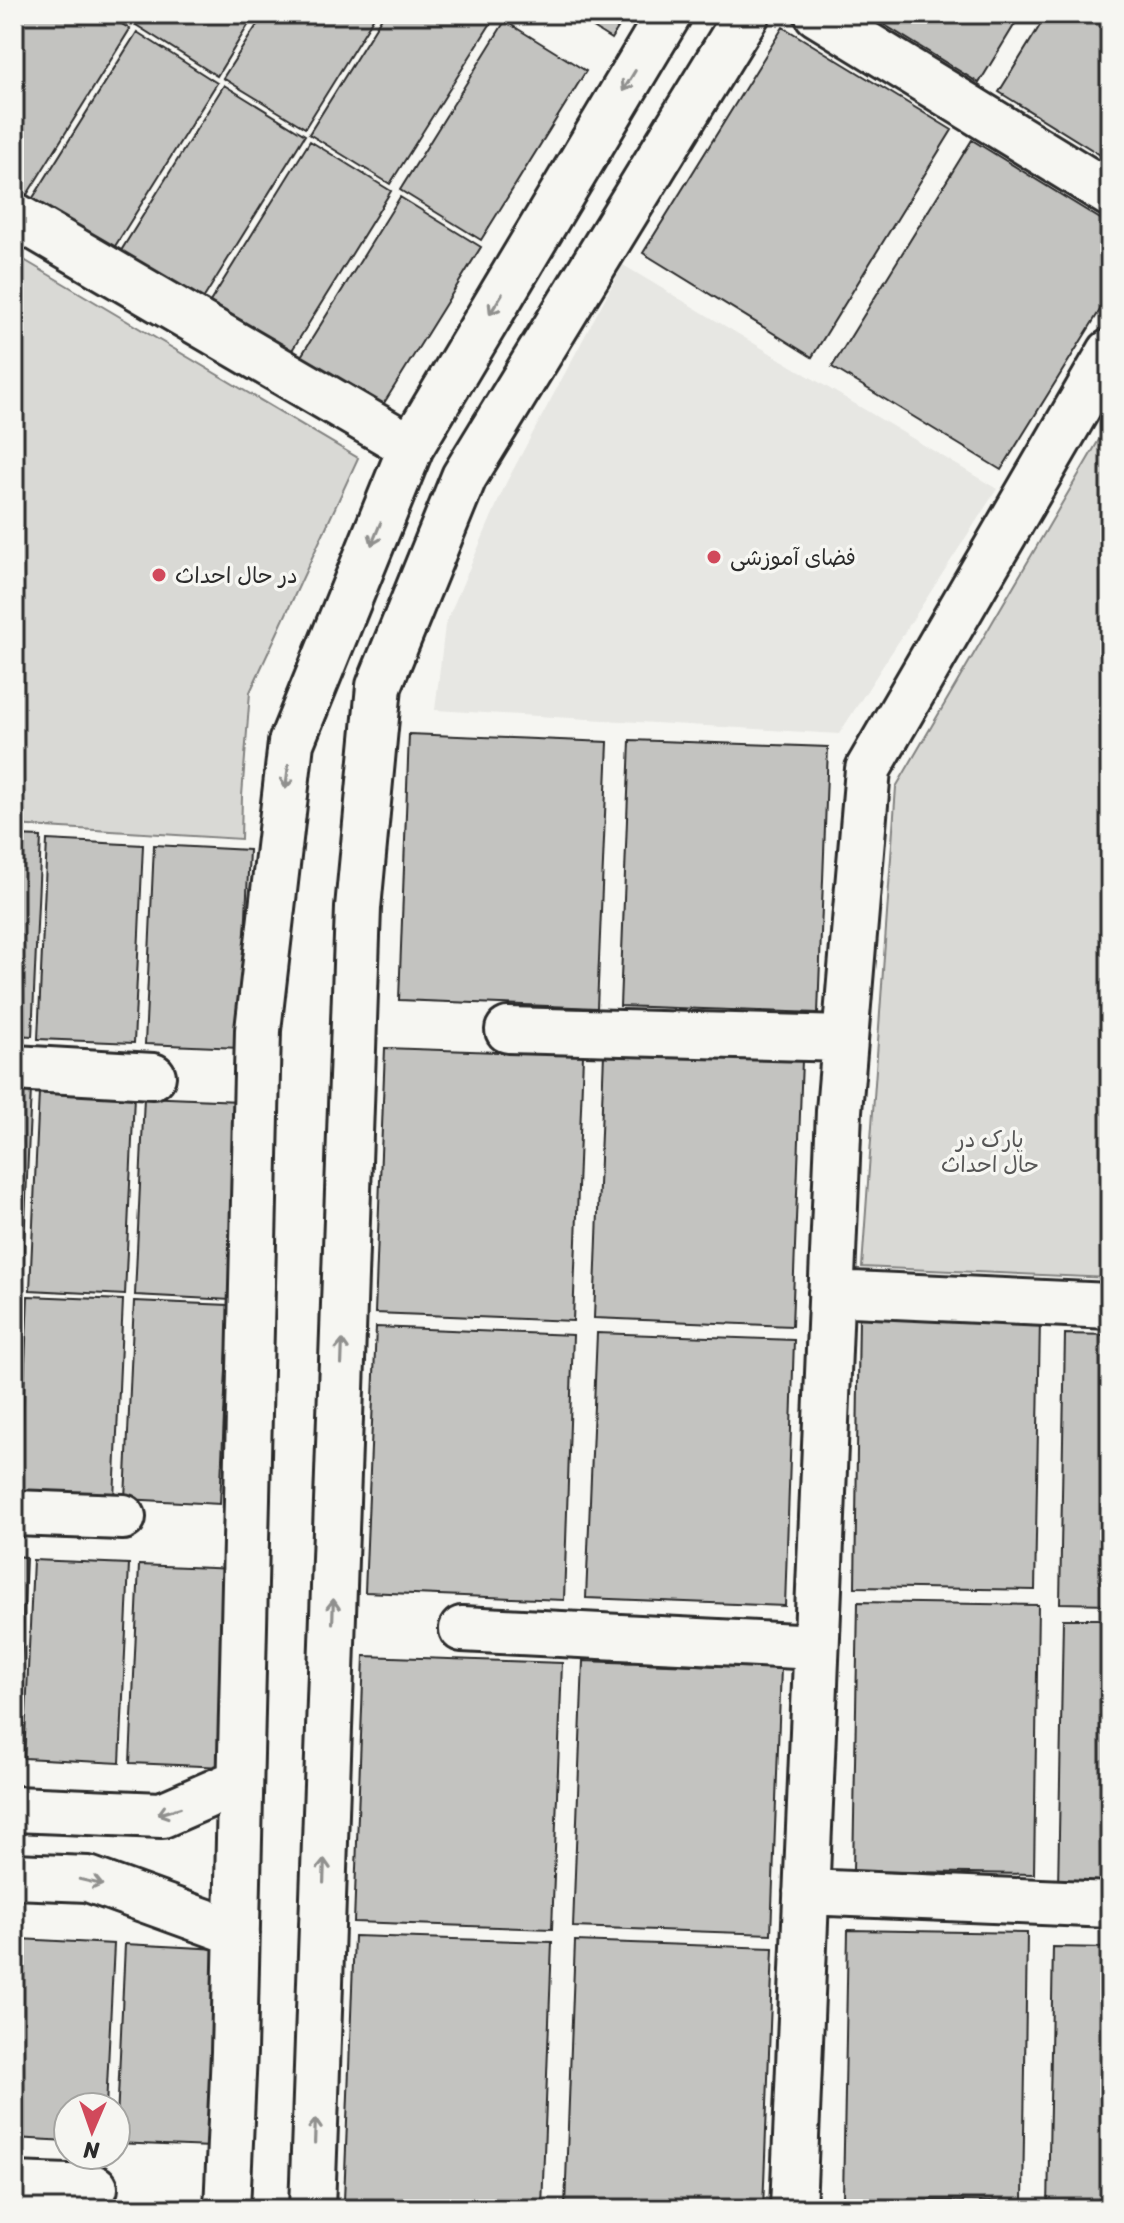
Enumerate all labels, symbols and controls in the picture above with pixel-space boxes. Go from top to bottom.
one-way arrow [621,69,637,92]
one-way arrow [488,292,504,315]
one-way arrow [367,521,382,546]
place label: فضای آموزشی [730,538,856,577]
marker: فضای آموزشی [705,548,723,566]
place label: در حال احداث [175,556,298,595]
marker: در حال احداث [150,566,168,584]
one-way arrow [280,763,295,790]
park label: پارک در حال احداث [941,1120,1039,1184]
one-way arrow [335,1339,350,1366]
one-way arrow [326,1598,341,1625]
one-way arrow [157,1805,182,1819]
one-way arrow [317,1858,332,1885]
one-way arrow [78,1875,104,1890]
north arrow [52,2091,132,2171]
one-way arrow [307,2118,322,2145]
text: N [82,2131,101,2170]

